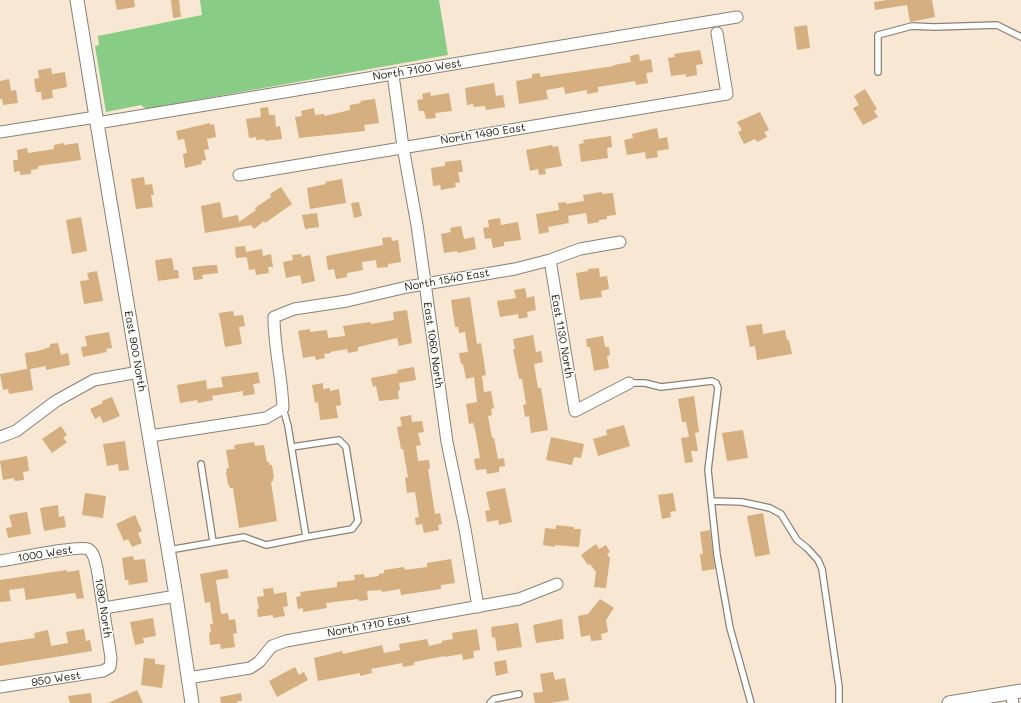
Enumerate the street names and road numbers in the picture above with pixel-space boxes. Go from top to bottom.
street label: North 7100 West [372,56,462,84]
street label: North 1490 East [439,121,527,147]
street label: North 1540 East [403,266,491,294]
street label: East 1130 North [548,293,576,379]
street label: East 1060 North [420,301,446,389]
street label: East 900 North [121,310,149,392]
street label: 1000 West [17,543,73,565]
street label: 1090 North [92,577,114,639]
street label: North 1710 East [326,612,412,640]
street label: 950 West [30,669,82,689]

